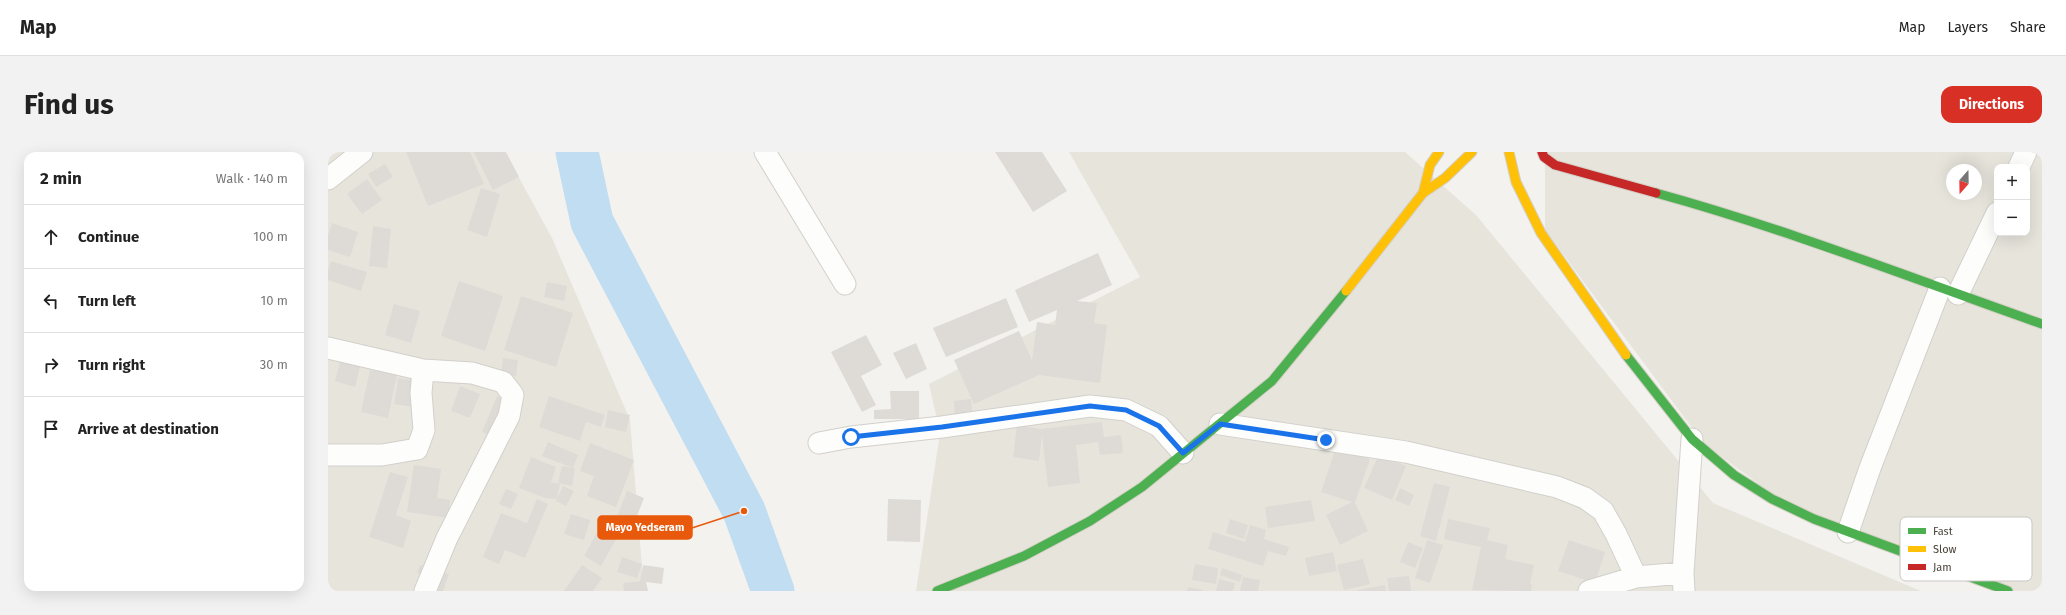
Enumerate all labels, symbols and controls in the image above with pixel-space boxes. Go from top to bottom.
text: Map [20,16,57,39]
text: Map [1899,19,1925,36]
text: Layers [1947,19,1988,36]
text: Share [2010,19,2046,36]
button: Directions [1941,86,2042,123]
text: Find us [24,88,114,121]
north arrow [1946,164,1982,200]
map controls [1994,164,2030,236]
button: + [1994,164,2030,200]
text: 2 min [40,168,82,189]
text: Walk · 140 m [216,171,288,186]
button: − [1994,200,2030,236]
icon: ahead [40,226,62,248]
text: Continue [78,228,139,246]
text: 100 m [253,229,288,244]
icon: left [40,290,62,312]
text: Turn left [78,292,136,310]
text: 10 m [261,293,288,308]
icon: right [40,354,62,376]
text: Turn right [78,356,145,374]
text: 30 m [260,357,288,372]
icon: arrive [40,418,62,440]
text: Arrive at destination [78,420,219,438]
route start [842,428,860,446]
route end [1317,431,1335,449]
callout: Mayo Yedseram [598,516,692,539]
legend [1900,517,2032,581]
text: Mayo Yedseram [606,521,684,534]
text: Fast [1933,525,1953,538]
text: Slow [1933,543,1957,556]
text: Jam [1933,561,1952,574]

